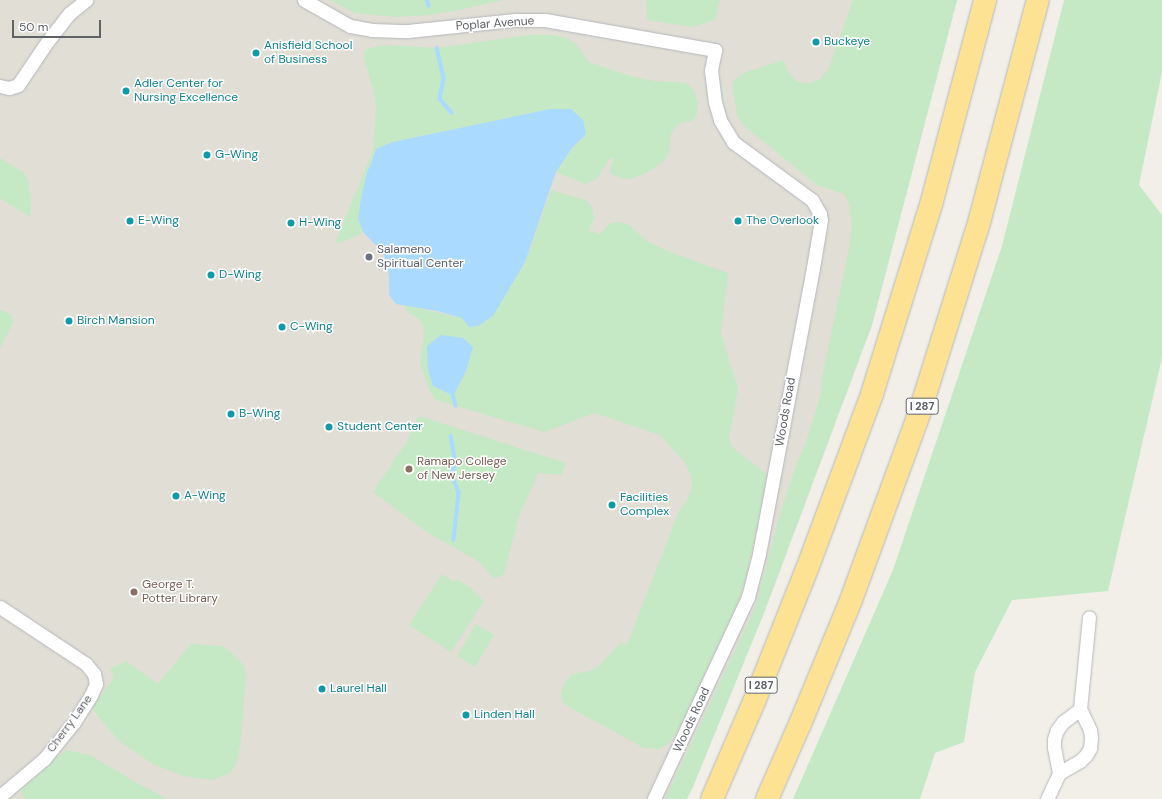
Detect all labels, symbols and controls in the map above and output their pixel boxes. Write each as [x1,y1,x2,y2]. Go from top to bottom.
scale bar [14,12,103,38]
street label: Poplar Avenue [455,14,535,34]
text: 50 m [19,19,48,35]
place label: Buckeye [824,35,870,49]
marker: Buckeye [811,37,821,47]
place label: Anisfield School of Business [264,39,352,67]
marker: Anisfield School of Business [251,48,261,58]
place label: Adler Center for Nursing Excellence [134,77,238,105]
marker: Adler Center for Nursing Excellence [121,86,131,96]
place label: G-Wing [215,148,258,162]
marker: G-Wing [202,150,212,160]
place label: E-Wing [138,214,179,228]
place label: The Overlook [746,214,819,228]
marker: E-Wing [125,216,135,226]
place label: H-Wing [299,216,341,230]
marker: The Overlook [733,216,743,226]
marker: H-Wing [286,218,296,228]
place label: Salameno Spiritual Center [377,243,464,271]
marker: Salameno Spiritual Center [364,252,374,262]
place label: D-Wing [219,268,261,282]
marker: D-Wing [206,270,216,280]
place label: Birch Mansion [77,314,155,328]
marker: Birch Mansion [64,316,74,326]
place label: C-Wing [290,320,333,334]
marker: C-Wing [277,322,287,332]
street label: Woods Road [773,376,799,448]
road number: I 287 [905,397,939,415]
place label: B-Wing [239,407,280,421]
marker: B-Wing [226,409,236,419]
place label: Student Center [337,420,423,434]
marker: Student Center [324,422,334,432]
place label: Ramapo College of New Jersey [417,455,507,483]
marker: Ramapo College of New Jersey [404,464,414,474]
place label: A-Wing [184,489,226,503]
marker: A-Wing [171,491,181,501]
place label: Facilities Complex [620,491,669,519]
marker: Facilities Complex [607,500,617,510]
place label: George T. Potter Library [142,578,218,606]
marker: George T. Potter Library [129,587,139,597]
road number: I 287 [744,676,778,694]
place label: Laurel Hall [330,682,387,696]
marker: Laurel Hall [317,684,327,694]
street label: Woods Road [671,685,713,755]
street label: Cherry Lane [44,692,96,756]
place label: Linden Hall [474,708,535,722]
marker: Linden Hall [461,710,471,720]

